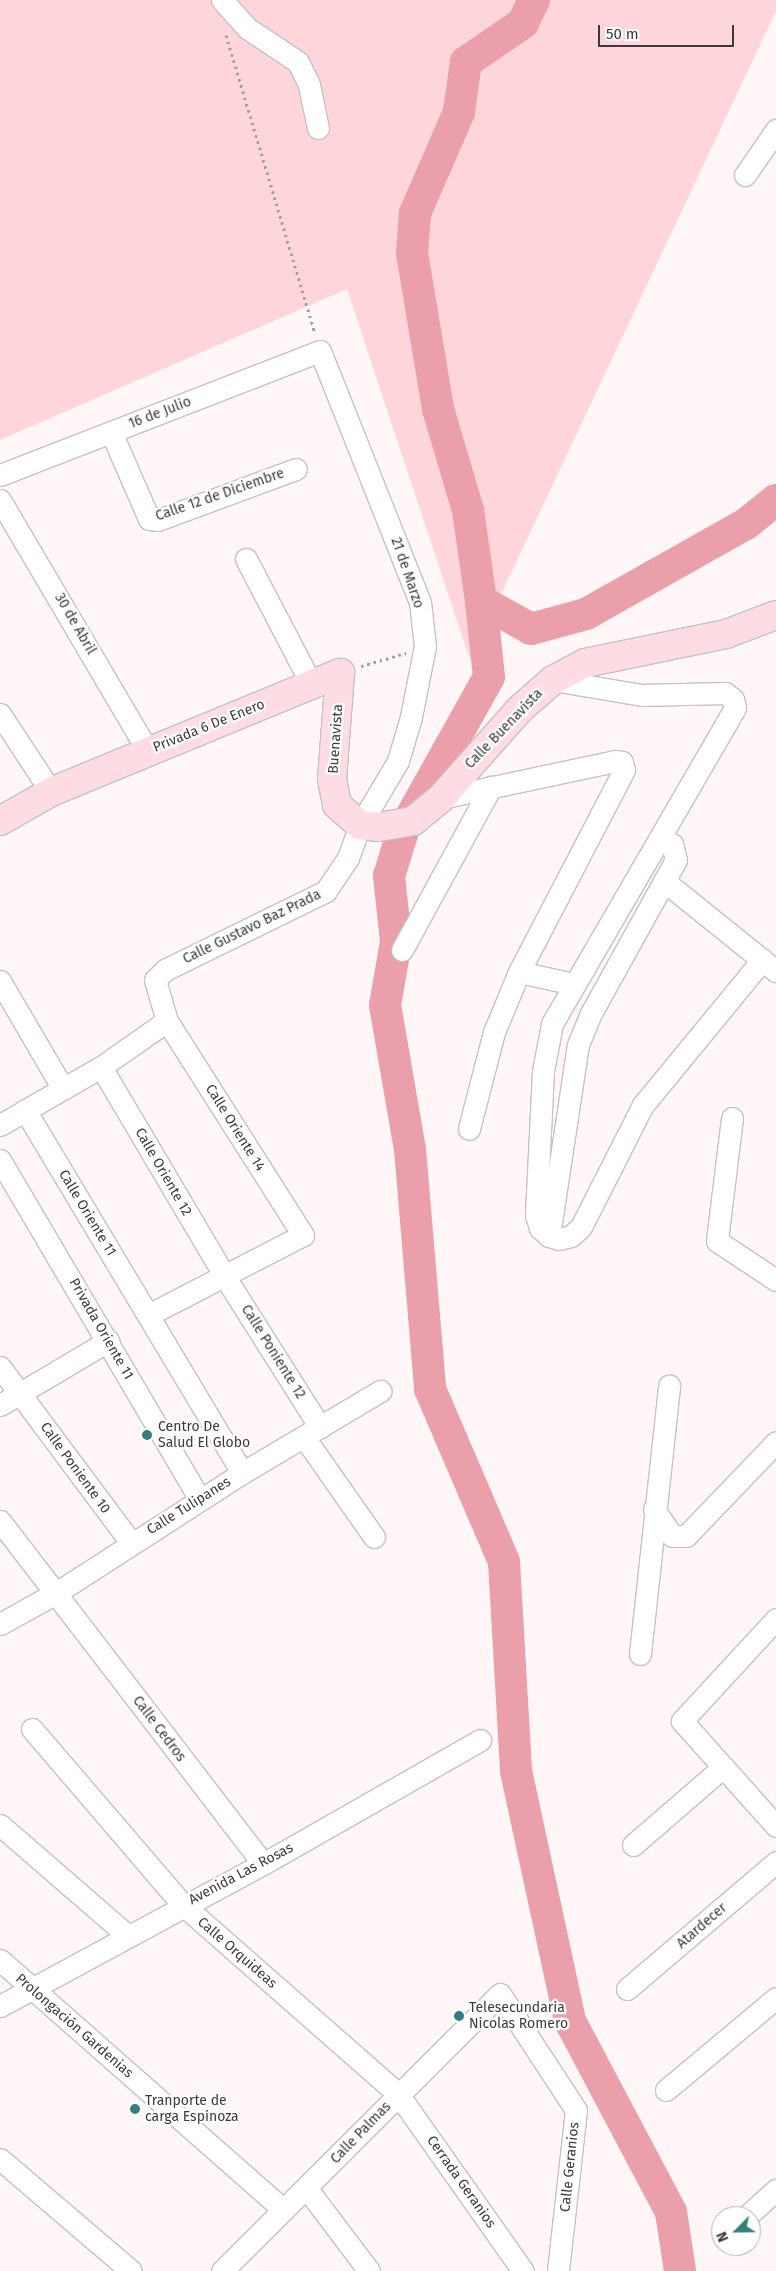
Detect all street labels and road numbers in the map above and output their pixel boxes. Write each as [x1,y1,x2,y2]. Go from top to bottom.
street label: 16 de Julio [126,393,194,433]
street label: Calle 12 de Diciembre [153,465,287,525]
street label: 21 de Marzo [387,535,427,611]
street label: 30 de Abril [51,590,99,658]
street label: Calle Buenavista [462,686,546,772]
street label: Privada 6 De Enero [151,696,267,756]
street label: Buenavista [325,704,347,774]
street label: Calle Gustavo Baz Prada [180,886,324,968]
street label: Calle Oriente 14 [202,1081,268,1175]
street label: Calle Oriente 12 [131,1125,195,1219]
street label: Calle Oriente 11 [55,1167,119,1259]
street label: Privada Oriente 11 [65,1275,137,1383]
street label: Calle Poniente 12 [237,1302,309,1402]
street label: Calle Poniente 10 [36,1419,114,1517]
street label: Calle Tulipanes [144,1474,234,1538]
street label: Calle Cedros [129,1693,189,1765]
street label: Avenida Las Rosas [186,1839,296,1909]
street label: Atardecer [673,1900,731,1952]
street label: Calle Orquideas [194,1914,280,1992]
street label: Prolongación Gardenias [12,1970,136,2082]
street label: Calle Palmas [327,2099,395,2167]
street label: Calle Geranios [557,2121,583,2213]
street label: Cerrada Geranios [423,2133,499,2231]

